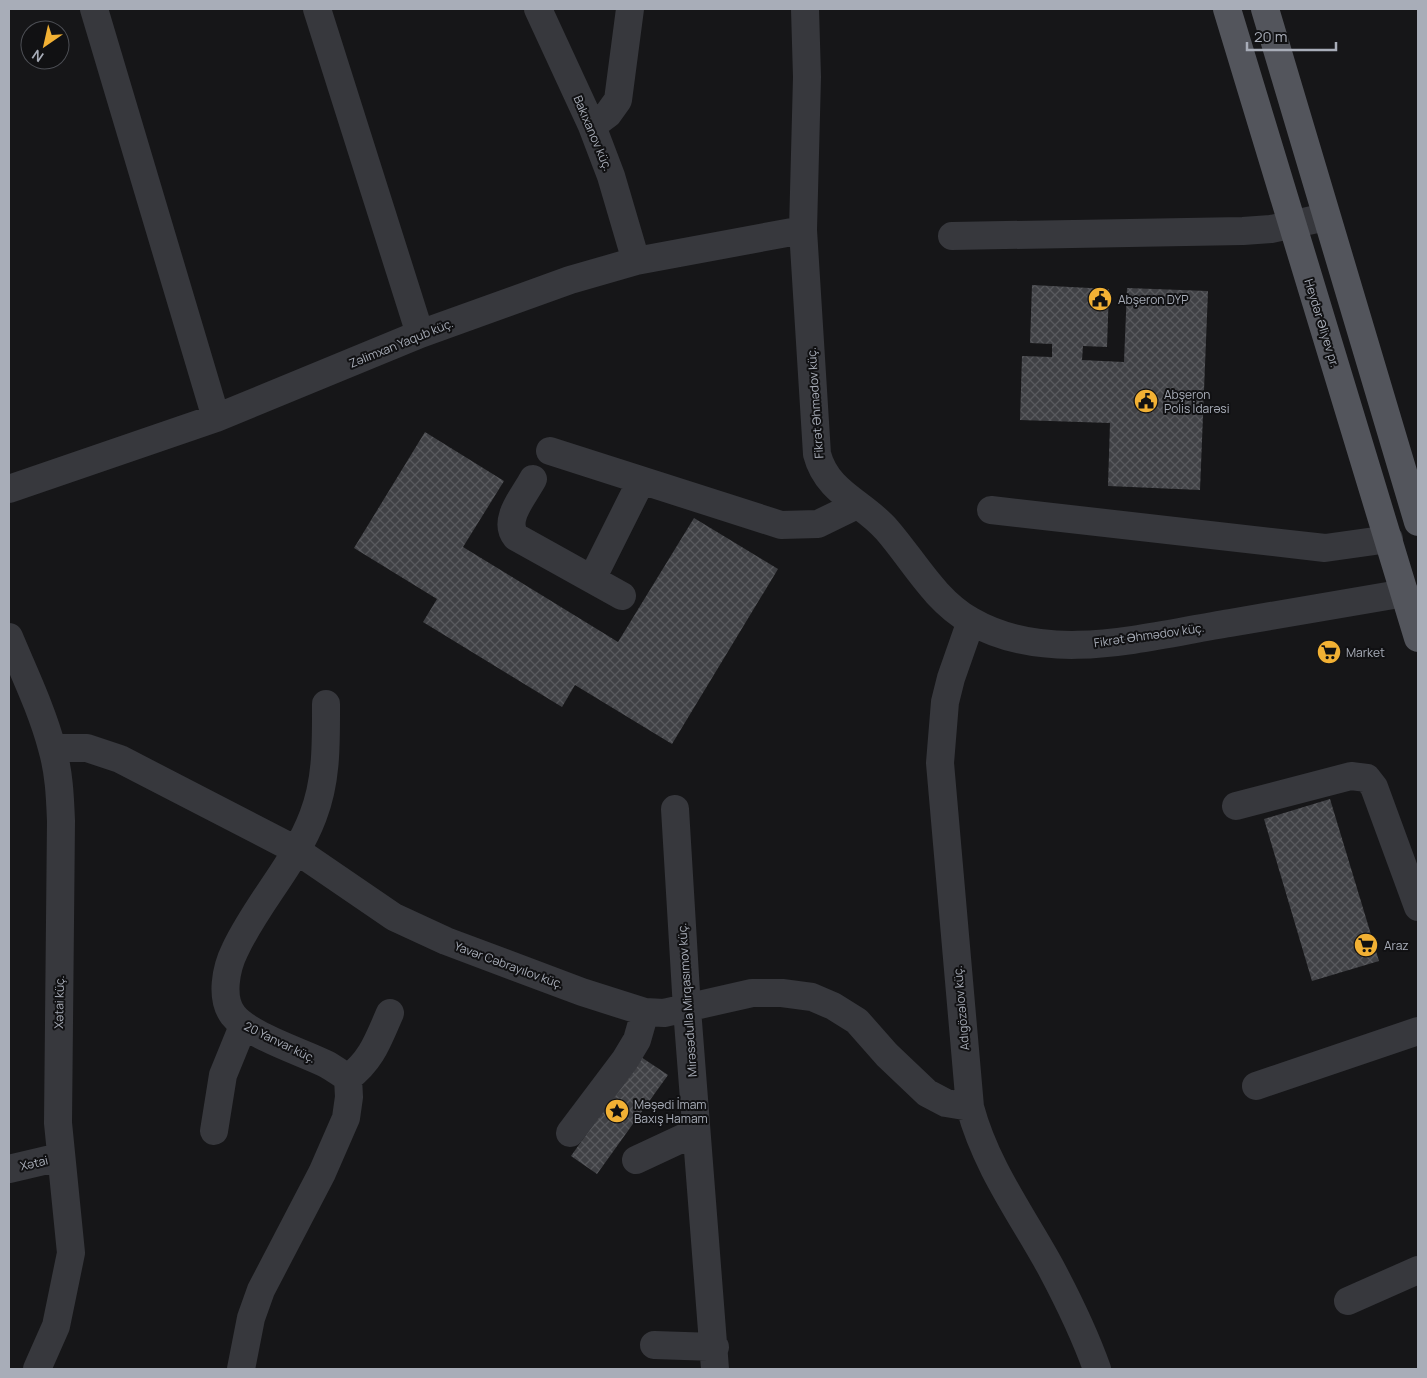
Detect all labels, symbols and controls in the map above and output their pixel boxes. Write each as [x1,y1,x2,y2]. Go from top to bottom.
north arrow [20,20,70,70]
scale bar [1247,20,1336,52]
text: 20 m [1254,26,1287,47]
text: N [28,46,47,67]
street label: Bakıxanov küç. [569,93,617,173]
street label: Heydər Əliyev pr. [1300,277,1344,369]
public building icon: Abşeron DYP [1087,286,1113,312]
place label: Abşeron DYP [1118,291,1188,308]
street label: Zəlimxan Yaqub küç. [346,314,456,372]
street label: Fikrət Əhmədov küç. [803,347,827,459]
place label: Abşeron Polis İdarəsi [1164,386,1229,417]
public building icon: Abşeron Polis İdarəsi [1133,388,1159,414]
street label: Fikrət Əhmədov küç. [1093,619,1205,651]
supermarket icon: Market [1316,639,1342,665]
place label: Market [1346,644,1385,661]
street label: Mirəsədulla Mirqasımov küç. [673,922,701,1078]
supermarket icon: Araz [1353,932,1379,958]
street label: Yavər Cəbrayılov küç. [452,937,566,993]
place label: Araz [1384,937,1409,954]
street label: Adıgözəlov küç. [949,965,973,1051]
street label: Xətai küç. [50,975,68,1029]
street label: 20 Yanvar küç. [241,1017,319,1067]
place label: Məşədi İmam Baxış Hamam [634,1096,708,1127]
place icon: Məşədi İmam Baxış Hamam [604,1098,630,1124]
street label: Xətai [18,1152,50,1174]

